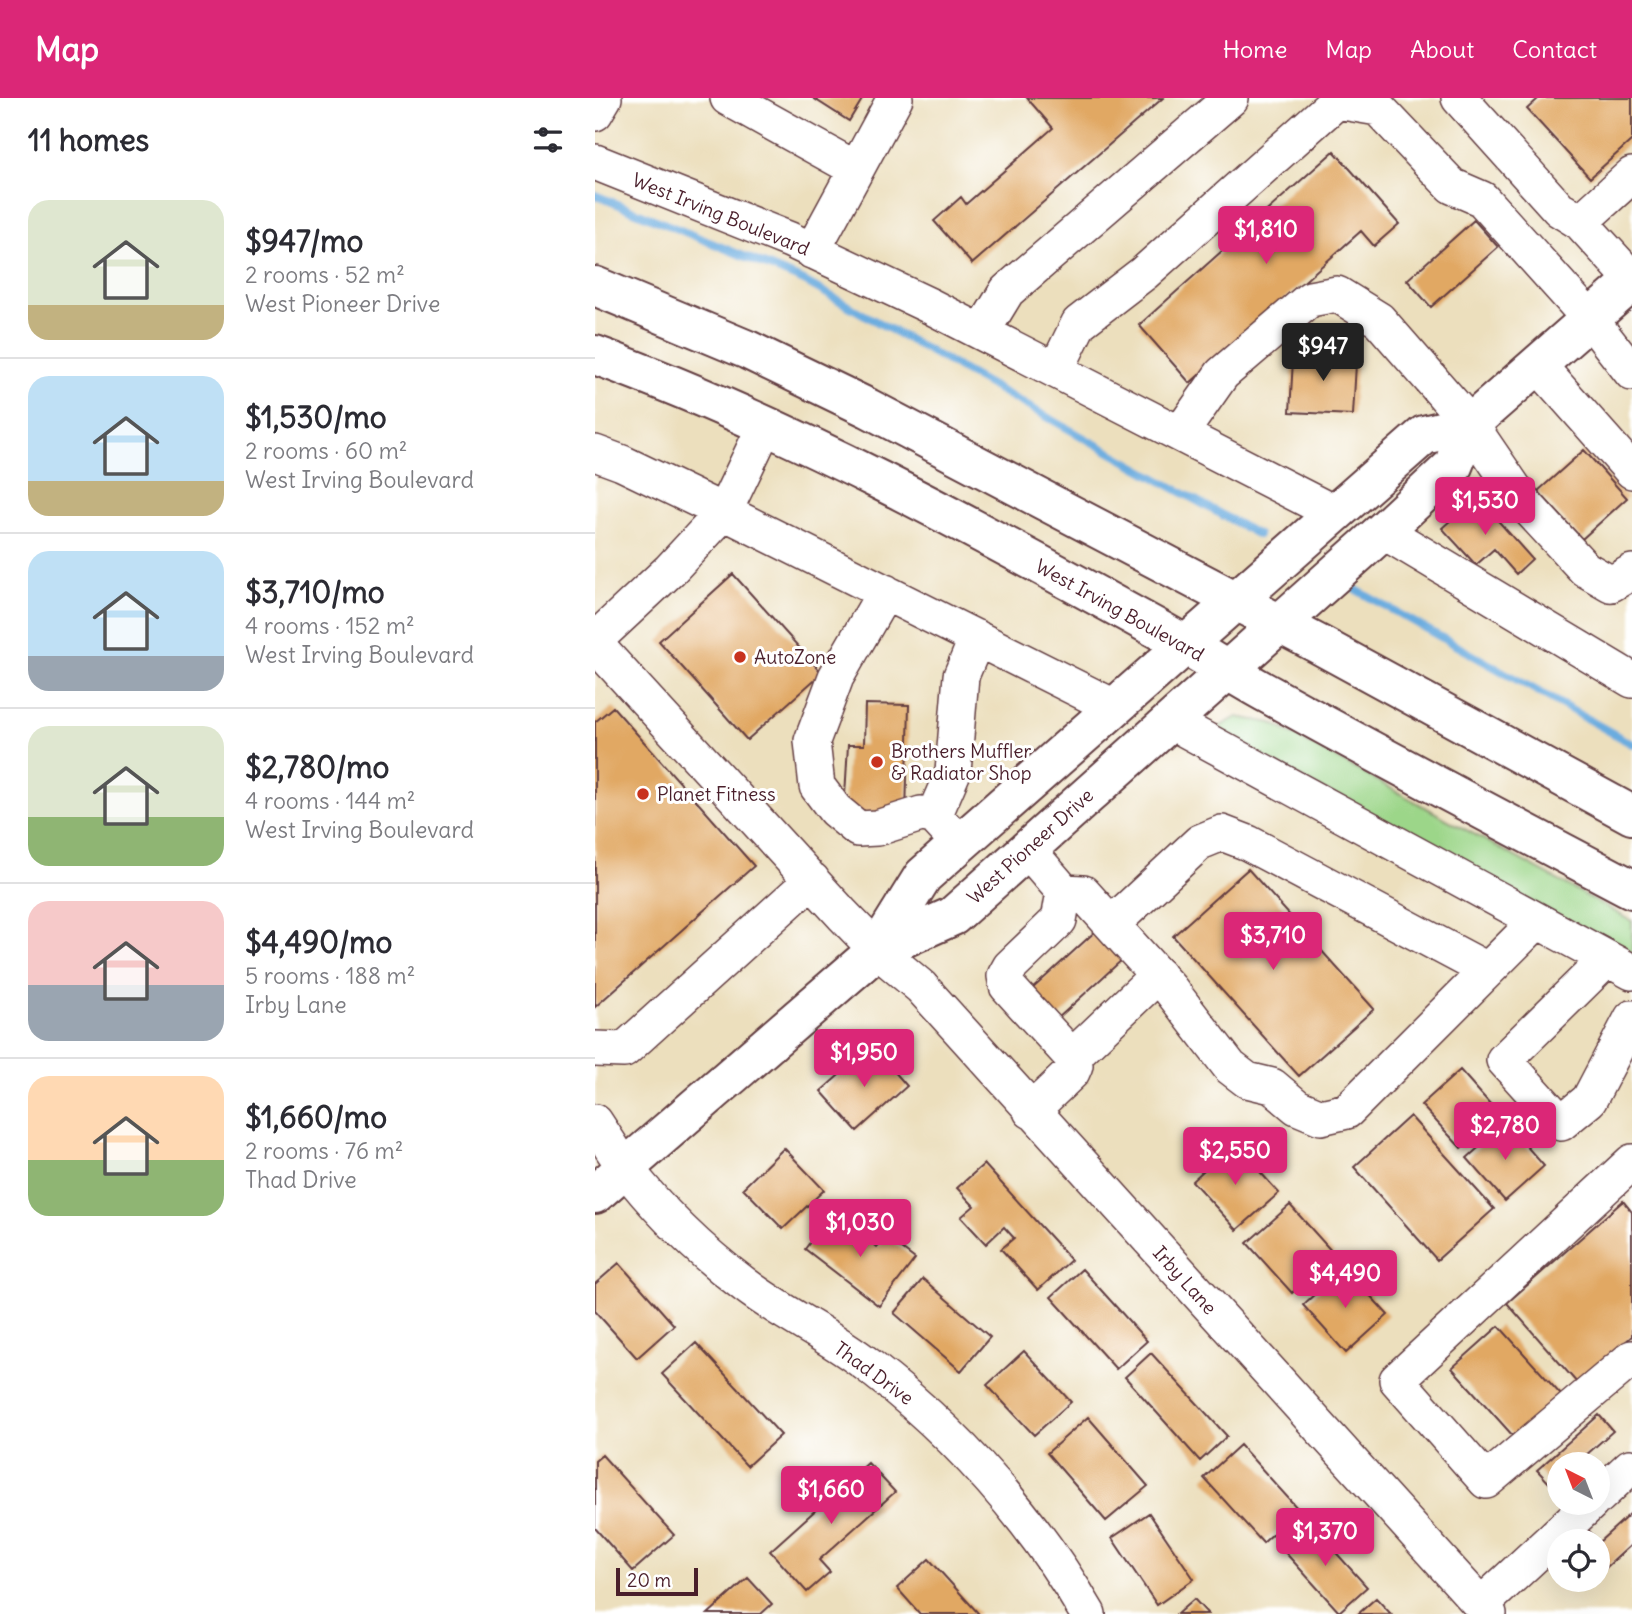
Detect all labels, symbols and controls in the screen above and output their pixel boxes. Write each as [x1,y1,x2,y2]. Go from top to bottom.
text: Map [35,28,99,70]
text: Home [1223,34,1287,64]
text: Map [1325,34,1372,64]
text: About [1410,34,1474,64]
text: Contact [1512,34,1597,64]
text: 11 homes [28,121,149,159]
icon: filters [529,121,567,159]
street label: West Irving Boulevard [629,167,813,261]
pin: $1,810 [1209,206,1323,266]
text: $1,810 [1234,214,1298,243]
text: $947/mo [245,222,363,260]
icon: home [84,228,168,312]
text: 2 rooms · 52 m² [245,260,405,289]
text: West Pioneer Drive [245,289,440,318]
pin: $947 [1282,324,1364,383]
text: $947 [1298,331,1348,360]
text: $1,530/mo [245,398,387,436]
icon: home [84,404,168,488]
text: 2 rooms · 60 m² [245,436,407,465]
text: West Irving Boulevard [245,465,474,494]
pin: $1,530 [1428,478,1542,537]
text: $1,530 [1451,485,1519,514]
street label: West Irving Boulevard [1031,554,1209,666]
text: $3,710/mo [245,573,385,611]
icon: home [84,579,168,663]
text: 4 rooms · 152 m² [245,611,415,640]
text: West Irving Boulevard [245,640,474,669]
place label: AutoZone [754,645,836,669]
marker: AutoZone [732,649,748,665]
place label: Brothers Muffler & Radiator Shop [891,739,1032,785]
text: $2,780/mo [245,748,389,786]
icon: home [84,754,168,838]
marker: Brothers Muffler & Radiator Shop [869,754,885,770]
place label: Planet Fitness [657,782,776,806]
street label: West Pioneer Drive [962,783,1098,909]
text: 4 rooms · 144 m² [245,786,415,815]
marker: Planet Fitness [635,786,651,802]
text: West Irving Boulevard [245,815,474,844]
pin: $3,710 [1216,912,1330,972]
text: $3,710 [1240,920,1306,949]
text: $4,490/mo [245,923,392,961]
icon: home [84,929,168,1013]
text: 5 rooms · 188 m² [245,961,415,990]
text: Irby Lane [245,990,347,1019]
pin: $1,950 [807,1030,921,1089]
text: $1,950 [830,1037,898,1066]
text: $1,660/mo [245,1098,387,1136]
pin: $2,780 [1448,1102,1562,1162]
icon: home [84,1104,168,1188]
text: $2,780 [1470,1110,1540,1139]
pin: $2,550 [1178,1128,1292,1187]
text: $2,550 [1199,1135,1271,1164]
text: 2 rooms · 76 m² [245,1136,403,1165]
text: Thad Drive [245,1165,357,1194]
pin: $1,030 [803,1200,917,1259]
text: $1,030 [825,1207,895,1236]
street label: Irby Lane [1148,1241,1222,1319]
pin: $4,490 [1288,1250,1402,1310]
text: $4,490 [1309,1258,1381,1287]
street label: Thad Drive [830,1336,918,1410]
north arrow [1547,1452,1610,1516]
map controls [1547,1452,1610,1592]
pin: $1,660 [774,1466,888,1526]
text: $1,660 [797,1474,865,1503]
pin: $1,370 [1268,1508,1382,1568]
text: $1,370 [1292,1516,1358,1545]
button: locate [1547,1529,1610,1592]
scale bar [616,1565,698,1597]
text: 20 m [627,1568,671,1592]

